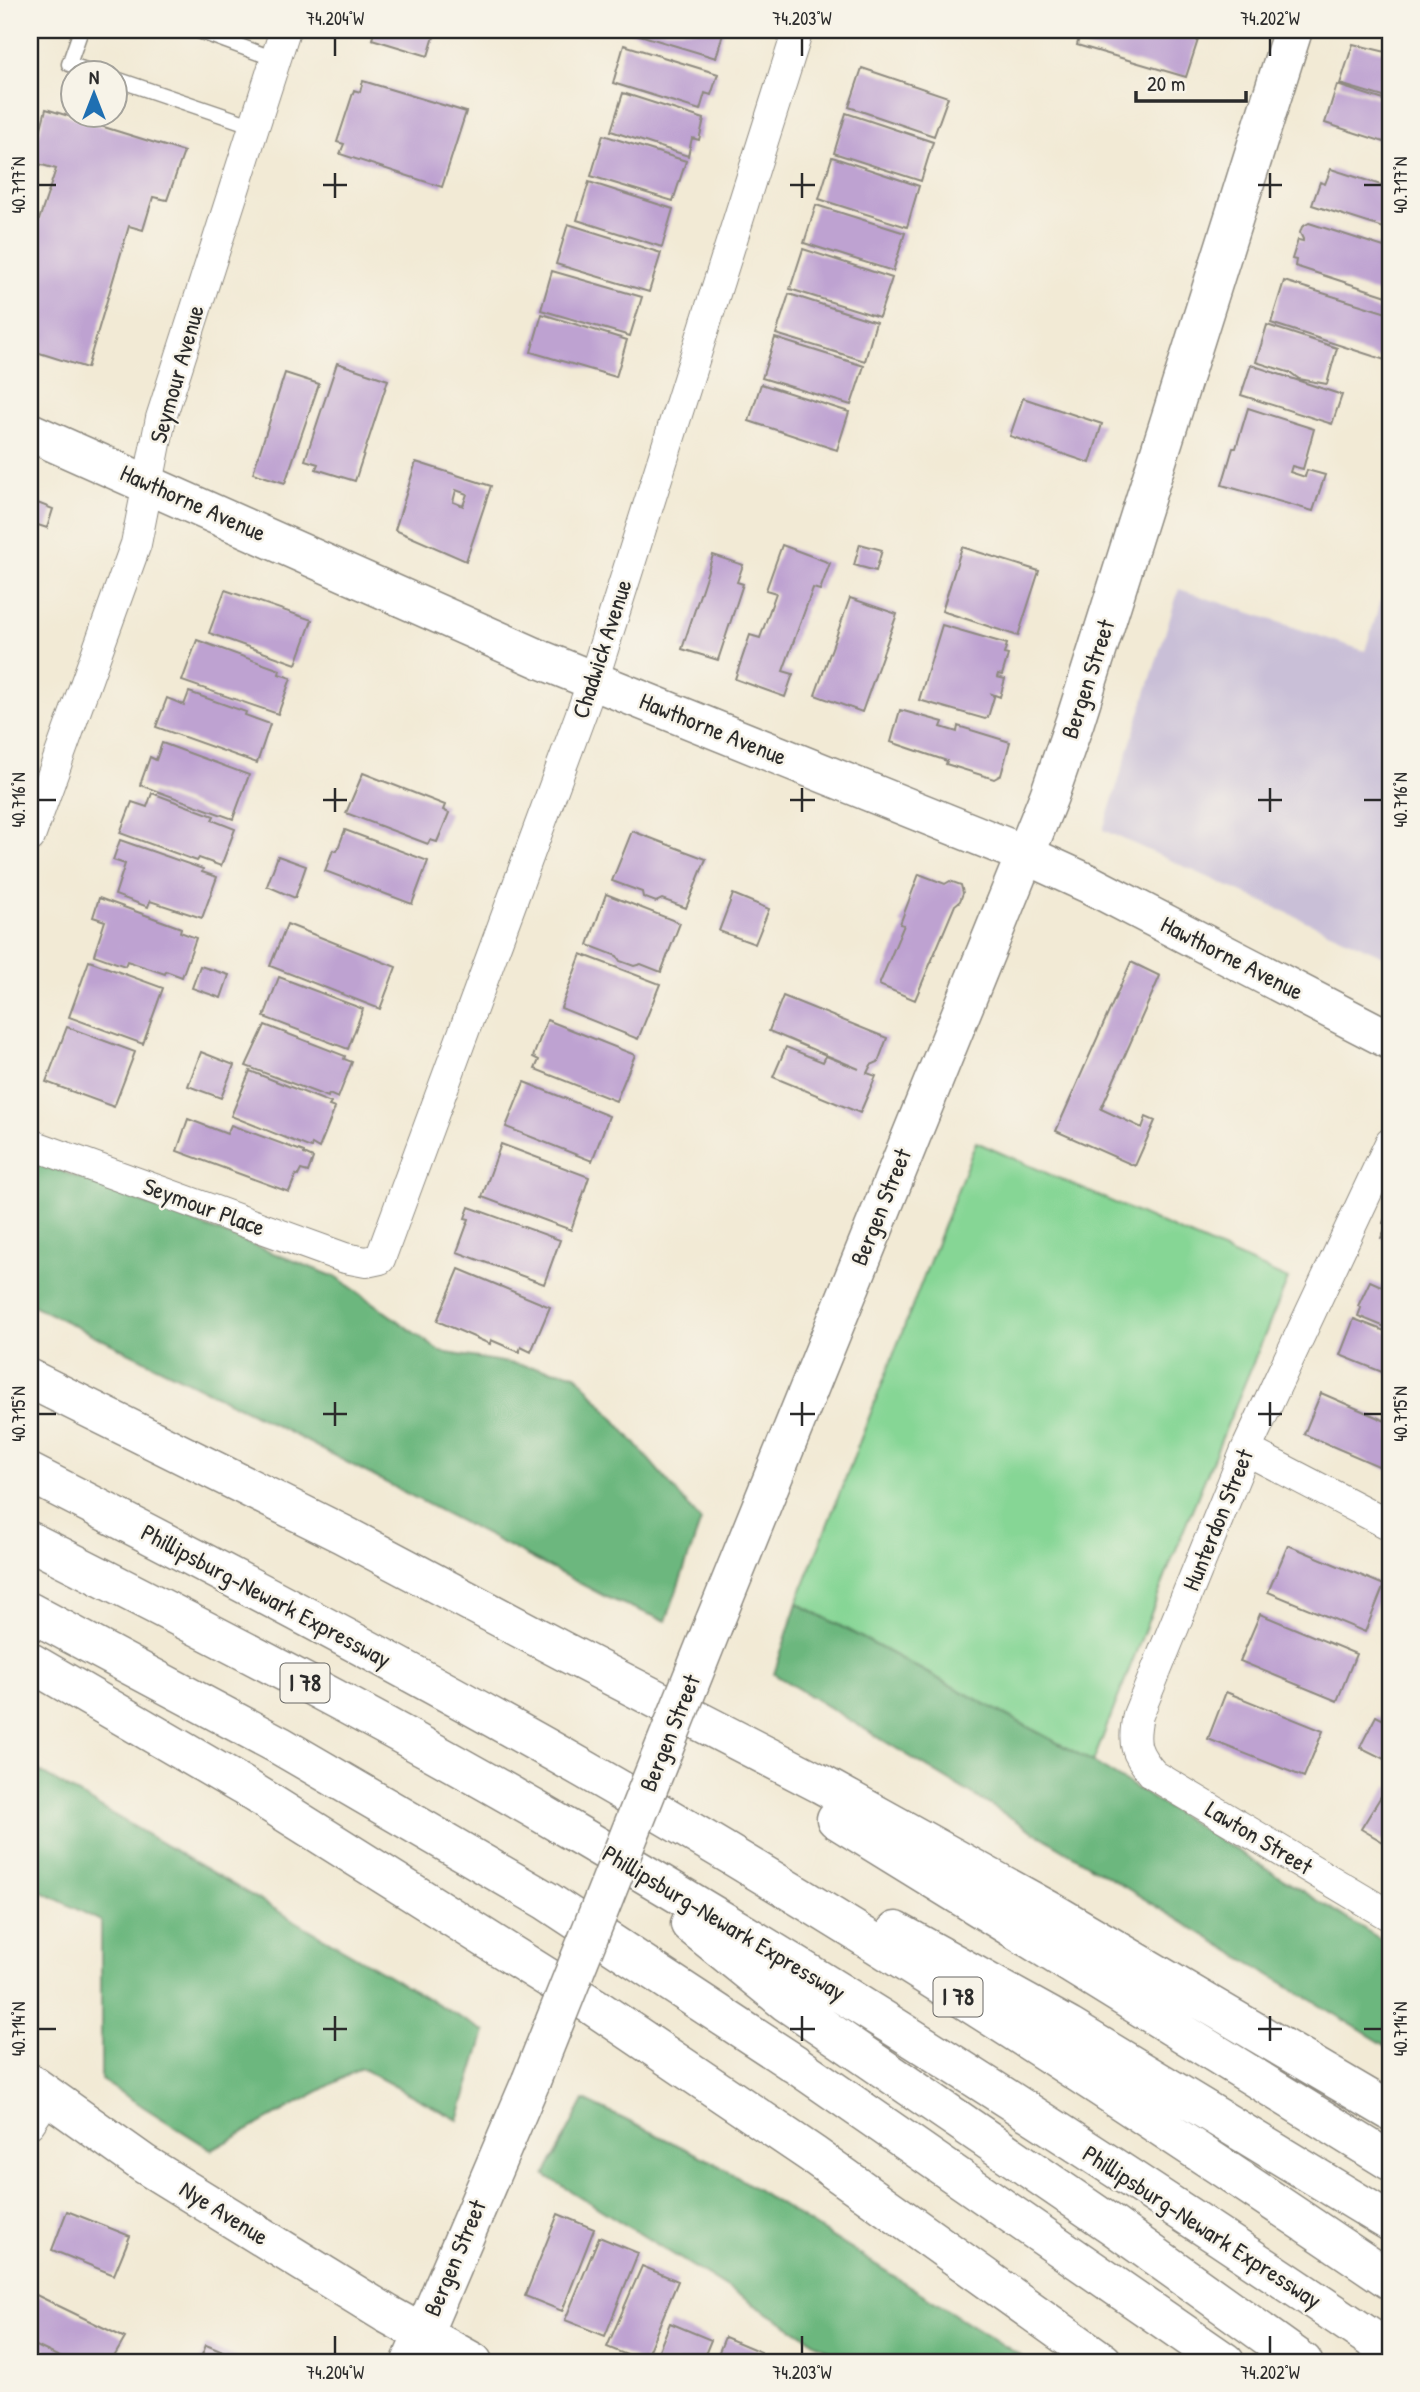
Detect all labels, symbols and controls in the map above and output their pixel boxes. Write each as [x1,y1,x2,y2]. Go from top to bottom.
text: 74.204°W [306,6,364,31]
text: 74.203°W [772,6,832,31]
text: 74.202°W [1240,6,1300,31]
north arrow [60,60,130,130]
scale bar [1136,60,1247,104]
text: N [89,64,99,90]
text: 20 m [1147,69,1185,98]
text: 40.717°N [6,157,31,213]
text: 40.717°N [1388,157,1413,213]
street label: Seymour Avenue [141,301,211,446]
street label: Hawthorne Avenue [116,456,271,549]
street label: Chadwick Avenue [564,575,639,722]
street label: Bergen Street [1053,614,1122,742]
street label: Hawthorne Avenue [635,684,792,772]
text: 40.716°N [6,772,31,828]
text: 40.716°N [1388,772,1413,828]
street label: Hawthorne Avenue [1156,907,1310,1007]
street label: Bergen Street [842,1143,918,1270]
street label: Seymour Place [139,1169,270,1243]
text: 40.715°N [6,1386,31,1442]
text: 40.715°N [1388,1386,1413,1442]
street label: Hunterdon Street [1174,1443,1260,1595]
street label: Phillipsburg-Newark Expressway [136,1516,397,1675]
road number: I 78 [280,1664,330,1702]
street label: Bergen Street [631,1669,707,1796]
street label: Lawton Street [1200,1793,1320,1882]
street label: Phillipsburg-Newark Expressway [597,1837,852,2008]
road number: I 78 [934,1978,982,2016]
text: 40.714°N [6,2002,31,2056]
text: 40.714°N [1388,2002,1413,2056]
street label: Phillipsburg-Newark Expressway [1077,2137,1328,2315]
street label: Nye Avenue [174,2172,275,2252]
street label: Bergen Street [415,2194,493,2321]
text: 74.204°W [306,2360,364,2385]
text: 74.203°W [772,2360,832,2385]
text: 74.202°W [1240,2360,1300,2385]

